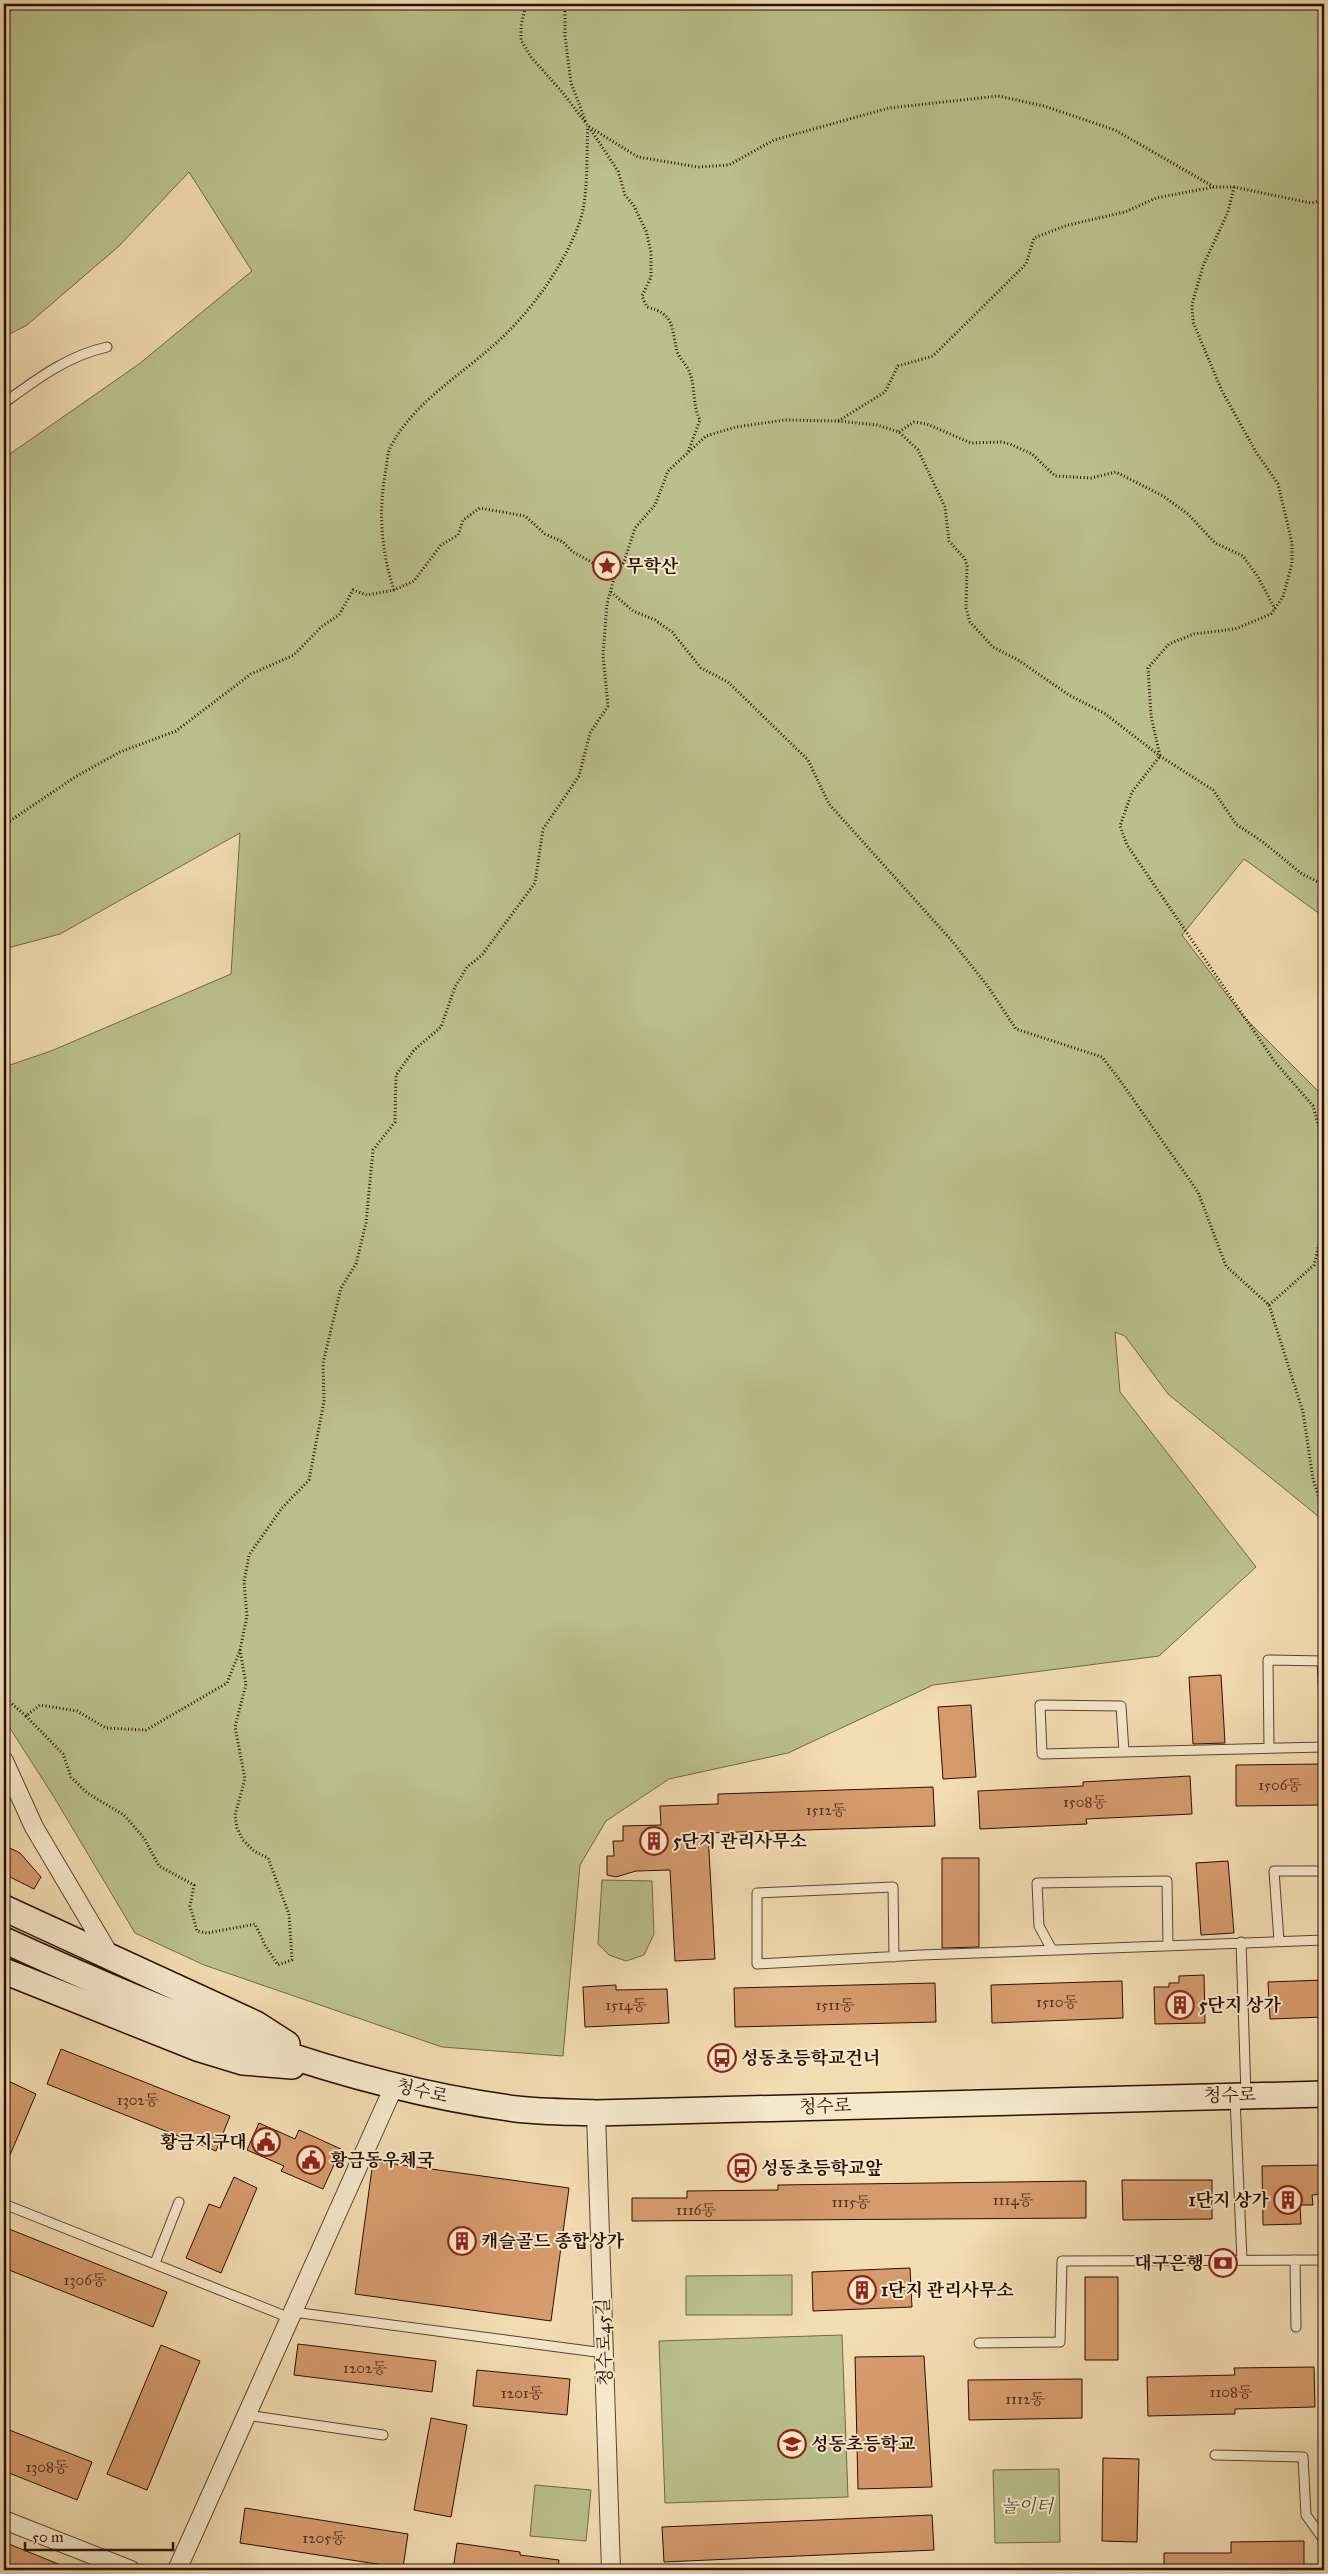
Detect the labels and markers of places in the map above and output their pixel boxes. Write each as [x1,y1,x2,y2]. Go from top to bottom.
place icon: 무학산 [592,551,622,581]
place label: 무학산 [626,555,679,577]
building icon: 5단지 관리사무소 [639,1826,669,1856]
place label: 5단지 관리사무소 [673,1830,808,1852]
building icon: 5단지 상가 [1165,1990,1195,2020]
place label: 5단지 상가 [1199,1994,1281,2016]
bus stop icon: 성동초등학교건너 [707,2043,737,2073]
place label: 성동초등학교건너 [741,2047,880,2069]
public building icon: 황금지구대 [251,2127,281,2157]
place label: 황금지구대 [160,2131,247,2153]
public building icon: 황금동우체국 [296,2145,326,2175]
place label: 황금동우체국 [330,2149,435,2171]
bus stop icon: 성동초등학교앞 [727,2153,757,2183]
place label: 성동초등학교앞 [761,2157,883,2179]
building icon: 1단지 상가 [1273,2185,1303,2215]
place label: 1단지 상가 [1188,2189,1270,2211]
building icon: 캐슬골드 종합상가 [447,2226,477,2256]
place label: 캐슬골드 종합상가 [481,2230,625,2252]
bank icon: 대구은행 [1208,2248,1238,2278]
place label: 대구은행 [1134,2252,1204,2274]
building icon: 1단지 관리사무소 [847,2275,877,2305]
place label: 1단지 관리사무소 [881,2279,1014,2301]
school or university icon: 성동초등학교 [777,2429,807,2459]
place label: 성동초등학교 [811,2433,916,2455]

